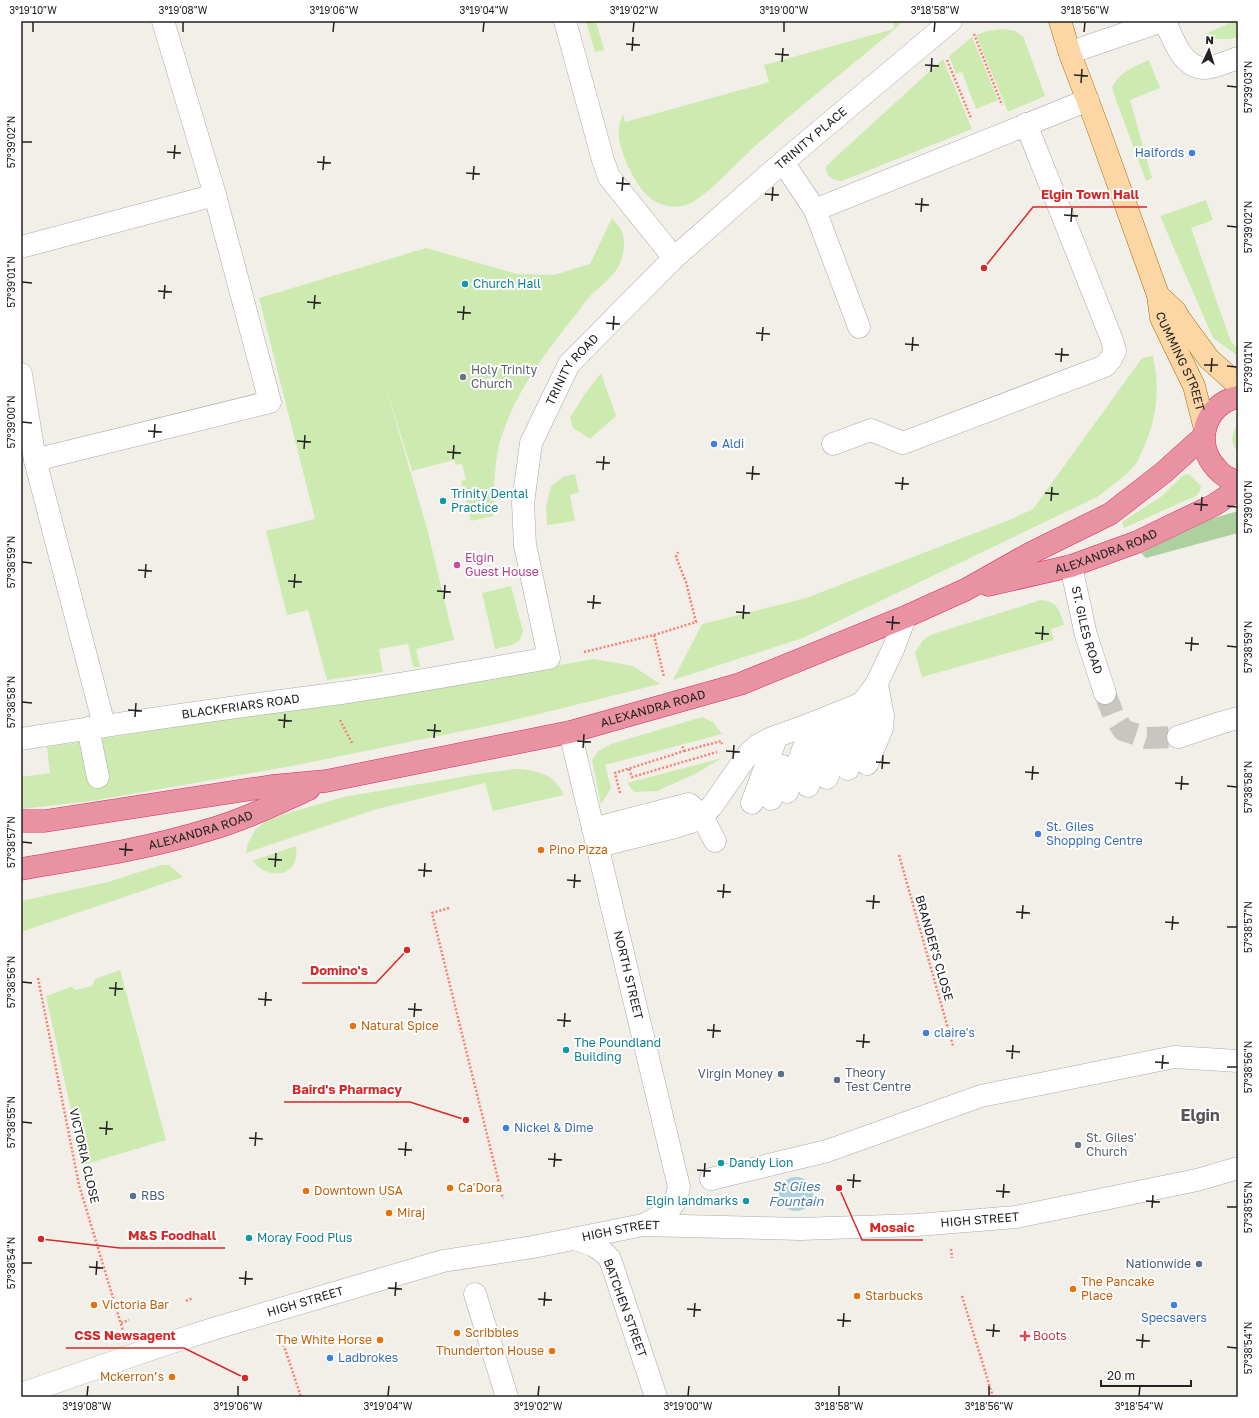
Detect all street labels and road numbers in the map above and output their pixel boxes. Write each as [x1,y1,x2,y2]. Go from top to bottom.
street label: TRINITY PLACE [772,104,850,172]
street label: CUMMING STREET [1153,311,1208,413]
street label: TRINITY ROAD [542,331,601,408]
street label: ALEXANDRA ROAD [1053,525,1160,576]
street label: ST. GILES ROAD [1069,585,1106,676]
street label: ALEXANDRA ROAD [599,686,707,730]
street label: BLACKFRIARS ROAD [181,691,300,722]
street label: ALEXANDRA ROAD [147,807,255,852]
street label: BRANDER'S CLOSE [912,893,957,1002]
street label: NORTH STREET [611,929,647,1022]
street label: VICTORIA CLOSE [66,1107,103,1205]
street label: HIGH STREET [940,1209,1020,1230]
street label: HIGH STREET [580,1217,660,1244]
street label: BATCHEN STREET [601,1256,651,1360]
street label: HIGH STREET [265,1283,346,1320]

